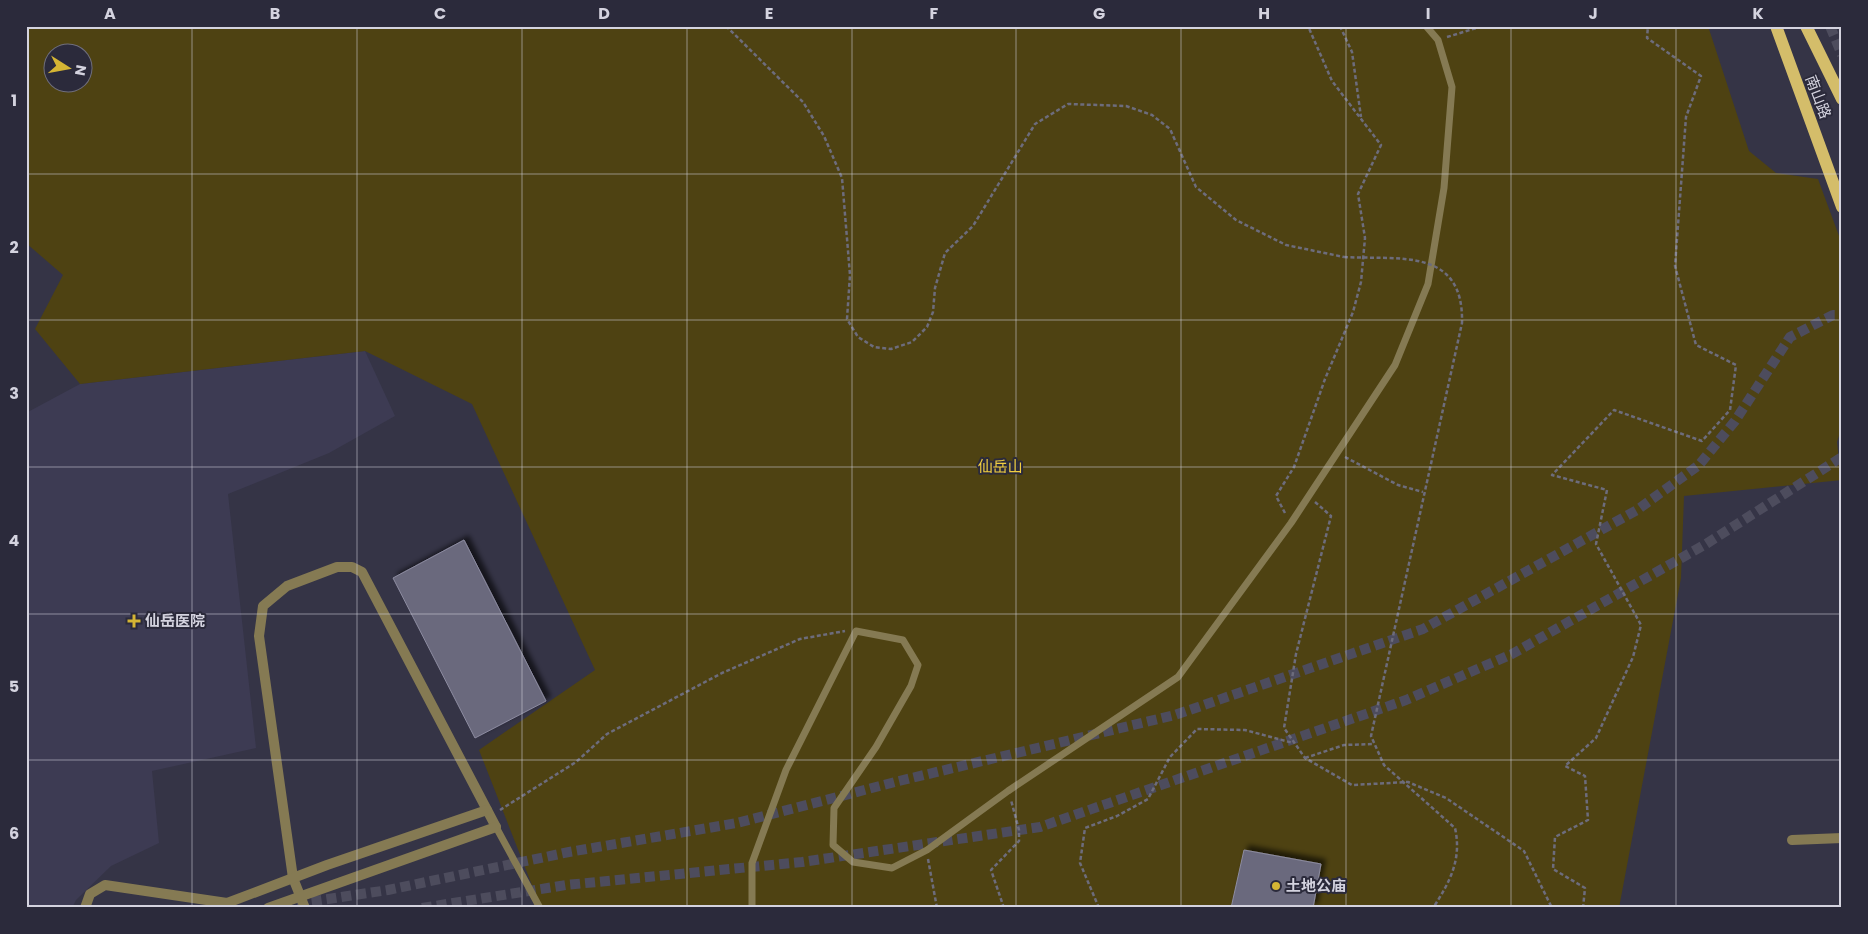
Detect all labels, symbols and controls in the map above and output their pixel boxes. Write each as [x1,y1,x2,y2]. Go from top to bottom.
text: A [104,2,116,25]
text: B [270,2,280,25]
text: C [434,2,446,25]
text: D [598,2,610,25]
text: E [765,2,773,25]
text: F [930,2,939,25]
text: G [1093,2,1105,25]
text: H [1258,2,1270,25]
text: I [1426,2,1430,25]
text: J [1588,2,1598,25]
text: K [1752,2,1764,25]
north arrow [42,42,92,92]
text: N [70,63,92,78]
street label: 南山路 [1801,72,1836,122]
text: 1 [11,89,17,112]
text: 2 [9,236,19,259]
text: 3 [9,382,19,405]
park label: 仙岳山 [977,456,1023,477]
text: 4 [9,529,20,552]
place label: 仙岳医院 [145,610,205,631]
marker: 仙岳医院 [127,614,141,628]
text: 5 [9,675,19,698]
text: 6 [9,822,19,845]
place label: 土地公庙 [1286,875,1346,896]
marker: 土地公庙 [1270,880,1282,892]

